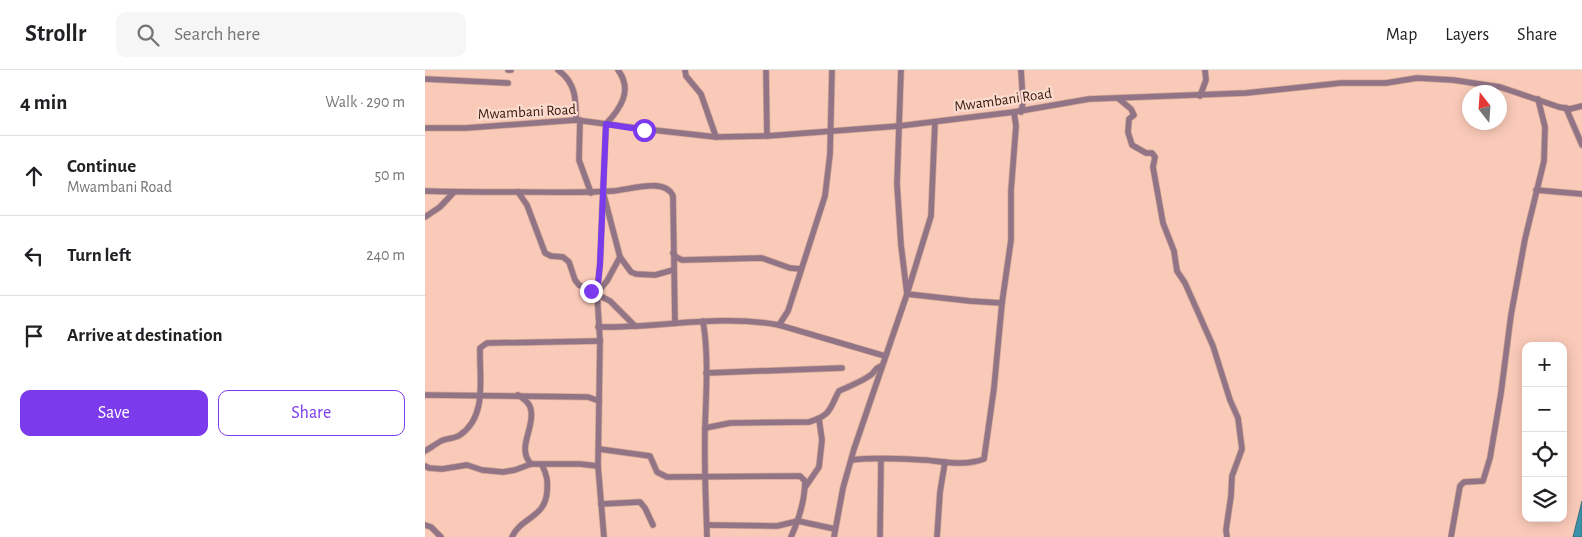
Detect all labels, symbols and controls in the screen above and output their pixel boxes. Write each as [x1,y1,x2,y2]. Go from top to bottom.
search box [116,12,466,57]
icon: search [134,21,162,49]
text: Strollr [25,22,86,46]
text: Search here [174,25,260,44]
text: Map [1386,26,1417,44]
text: Layers [1445,26,1489,44]
text: Share [1517,26,1557,44]
north arrow [1462,85,1507,130]
street label: Mwambani Road [953,86,1053,114]
text: 4 min [20,92,67,113]
text: Walk · 290 m [325,94,405,110]
street label: Mwambani Road [477,102,577,122]
route start [633,119,656,142]
text: Continue [67,157,136,176]
icon: ahead [20,162,48,190]
text: 50 m [374,167,405,183]
text: Mwambani Road [67,179,172,195]
icon: left [20,242,48,270]
text: Turn left [67,246,131,265]
text: 240 m [366,247,405,263]
route end [580,280,603,303]
icon: arrive [20,322,48,350]
text: Arrive at destination [67,326,223,345]
map controls [1522,342,1567,522]
button: + [1522,342,1567,387]
button: − [1522,387,1567,432]
button: Save [20,390,208,436]
button: Share [218,390,405,436]
button: locate [1522,432,1567,477]
button: layers [1522,477,1567,522]

